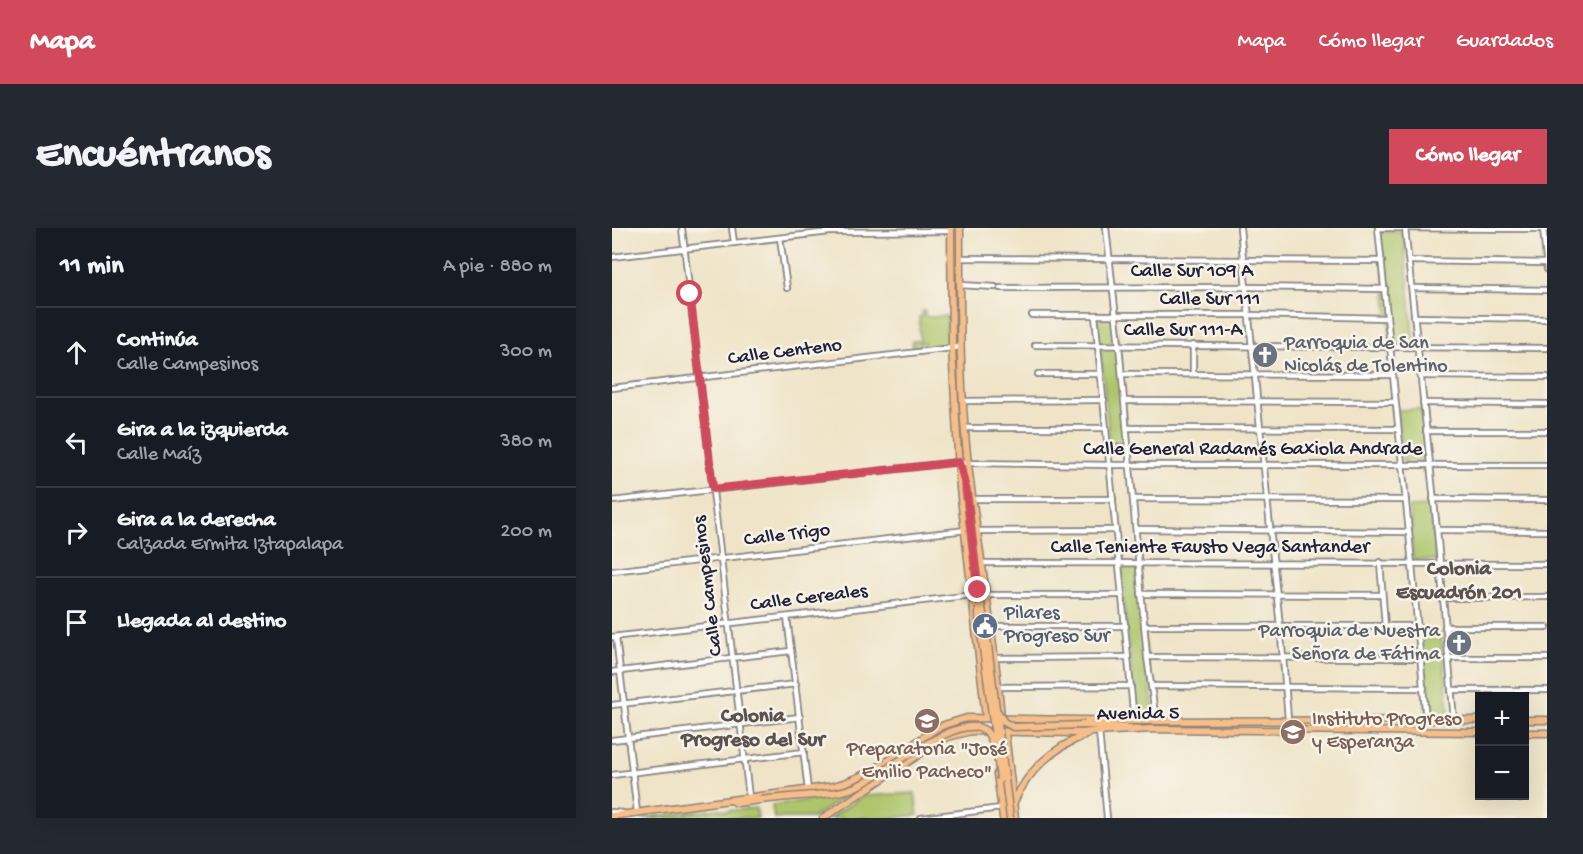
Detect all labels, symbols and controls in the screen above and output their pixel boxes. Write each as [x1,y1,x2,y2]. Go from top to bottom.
text: Mapa [30,26,94,59]
text: Mapa [1237,30,1286,55]
text: Cómo llegar [1319,30,1423,55]
text: Guardados [1456,30,1553,55]
button: Cómo llegar [1389,129,1547,184]
text: Encuéntranos [36,132,270,181]
text: 11 min [60,252,124,283]
text: A pie · 880 m [443,256,552,279]
street label: Calle Sur 109 A [1131,261,1254,284]
route start [676,280,702,306]
street label: Calle Sur 111 [1160,289,1260,312]
street label: Calle Sur 111-A [1124,320,1244,343]
text: Continúa [117,328,198,354]
place label: Parroquia de San Nicolás de Tolentino [1283,333,1448,379]
street label: Calle Centeno [727,335,843,371]
icon: ahead [60,336,93,369]
church icon: Parroquia de San Nicolás de Tolentino [1250,340,1280,370]
text: 300 m [500,341,552,364]
text: Calle Campesinos [117,354,258,377]
text: Gira a la izquierda [117,418,288,444]
icon: left [60,426,93,459]
text: 380 m [500,431,552,454]
street label: Calle General Radamés Gaxiola Andrade [1083,439,1423,462]
text: Calle Maíz [117,444,201,467]
text: Gira a la derecha [117,508,275,534]
street label: Calle Campesinos [689,514,729,657]
icon: right [60,516,93,549]
street label: Calle Trigo [743,519,831,553]
text: 200 m [501,521,552,544]
text: Calzada Ermita Iztapalapa [117,534,343,557]
street label: Calle Teniente Fausto Vega Santander [1051,537,1371,560]
district label: Colonia Escuadrón 201 [1396,558,1522,607]
route end [964,576,990,602]
street label: Calle Cereales [749,580,869,618]
place label: Pilares Progreso Sur [1003,603,1111,649]
icon: arrive [60,606,93,639]
text: Llegada al destino [117,609,287,635]
public building icon: Pilares Progreso Sur [970,611,1000,641]
place label: Parroquia de Nuestra Señora de Fátima [1258,621,1441,667]
church icon: Parroquia de Nuestra Señora de Fátima [1444,628,1474,658]
map controls [1475,692,1529,800]
button: + [1475,692,1529,746]
street label: Avenida 5 [1096,703,1180,727]
district label: Colonia Progreso del Sur [680,705,827,754]
school or university icon: Preparatoria "José Emilio Pacheco" [912,706,942,736]
place label: Instituto Progreso y Esperanza [1312,709,1462,755]
school or university icon: Instituto Progreso y Esperanza [1278,717,1308,747]
place label: Preparatoria "José Emilio Pacheco" [846,739,1008,785]
button: − [1475,746,1529,800]

